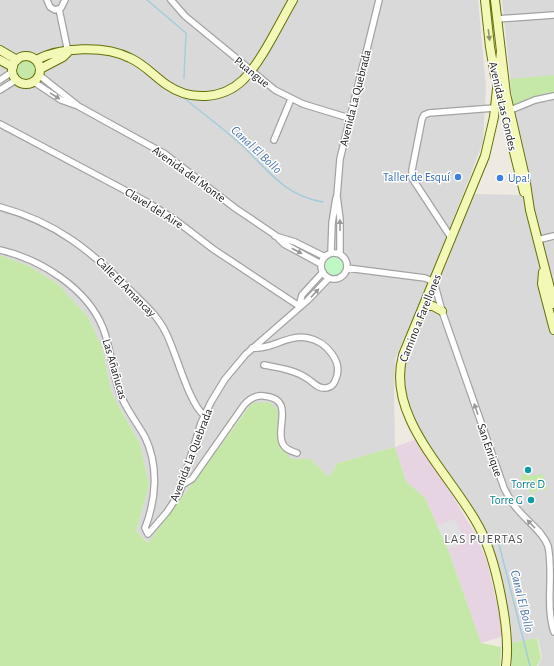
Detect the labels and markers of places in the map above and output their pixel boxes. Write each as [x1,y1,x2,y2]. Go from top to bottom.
place label: Taller de Esquí [383,171,450,183]
marker: Taller de Esquí [453,172,463,182]
place label: Upa! [508,172,530,184]
marker: Upa! [495,173,505,183]
marker: Torre D [523,465,533,475]
place label: Torre D [511,478,545,490]
place label: Torre G [490,494,523,506]
marker: Torre G [526,495,536,505]

